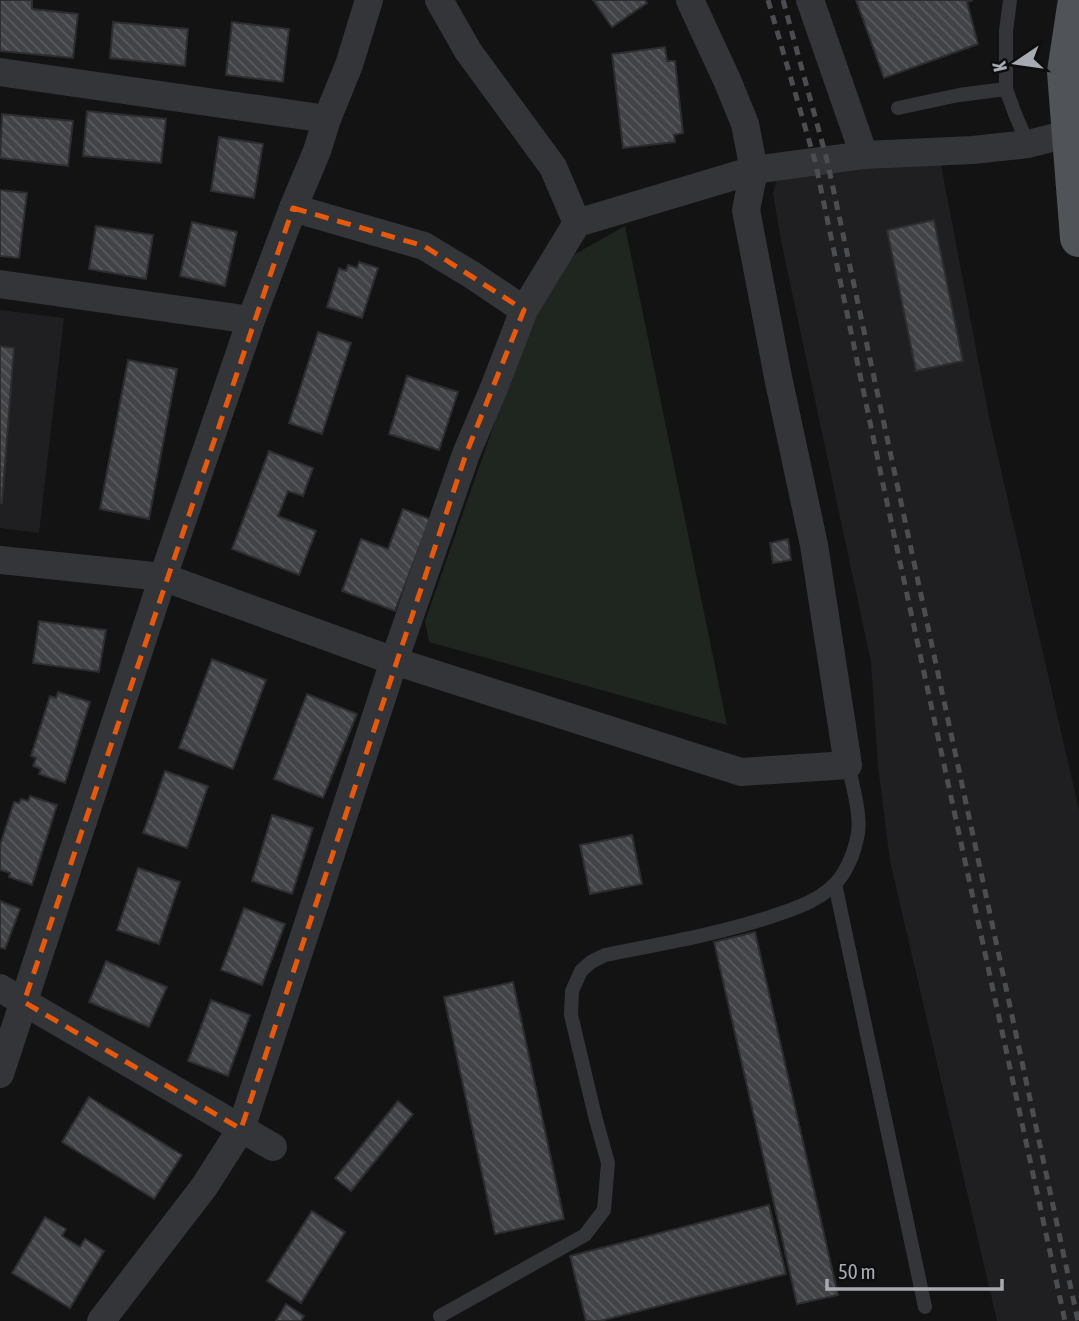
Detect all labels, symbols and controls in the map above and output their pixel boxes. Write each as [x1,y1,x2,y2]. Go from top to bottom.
north arrow [981,28,1051,98]
text: K [988,59,1011,74]
scale bar [827,1248,1002,1292]
text: 50 m [838,1259,876,1283]

